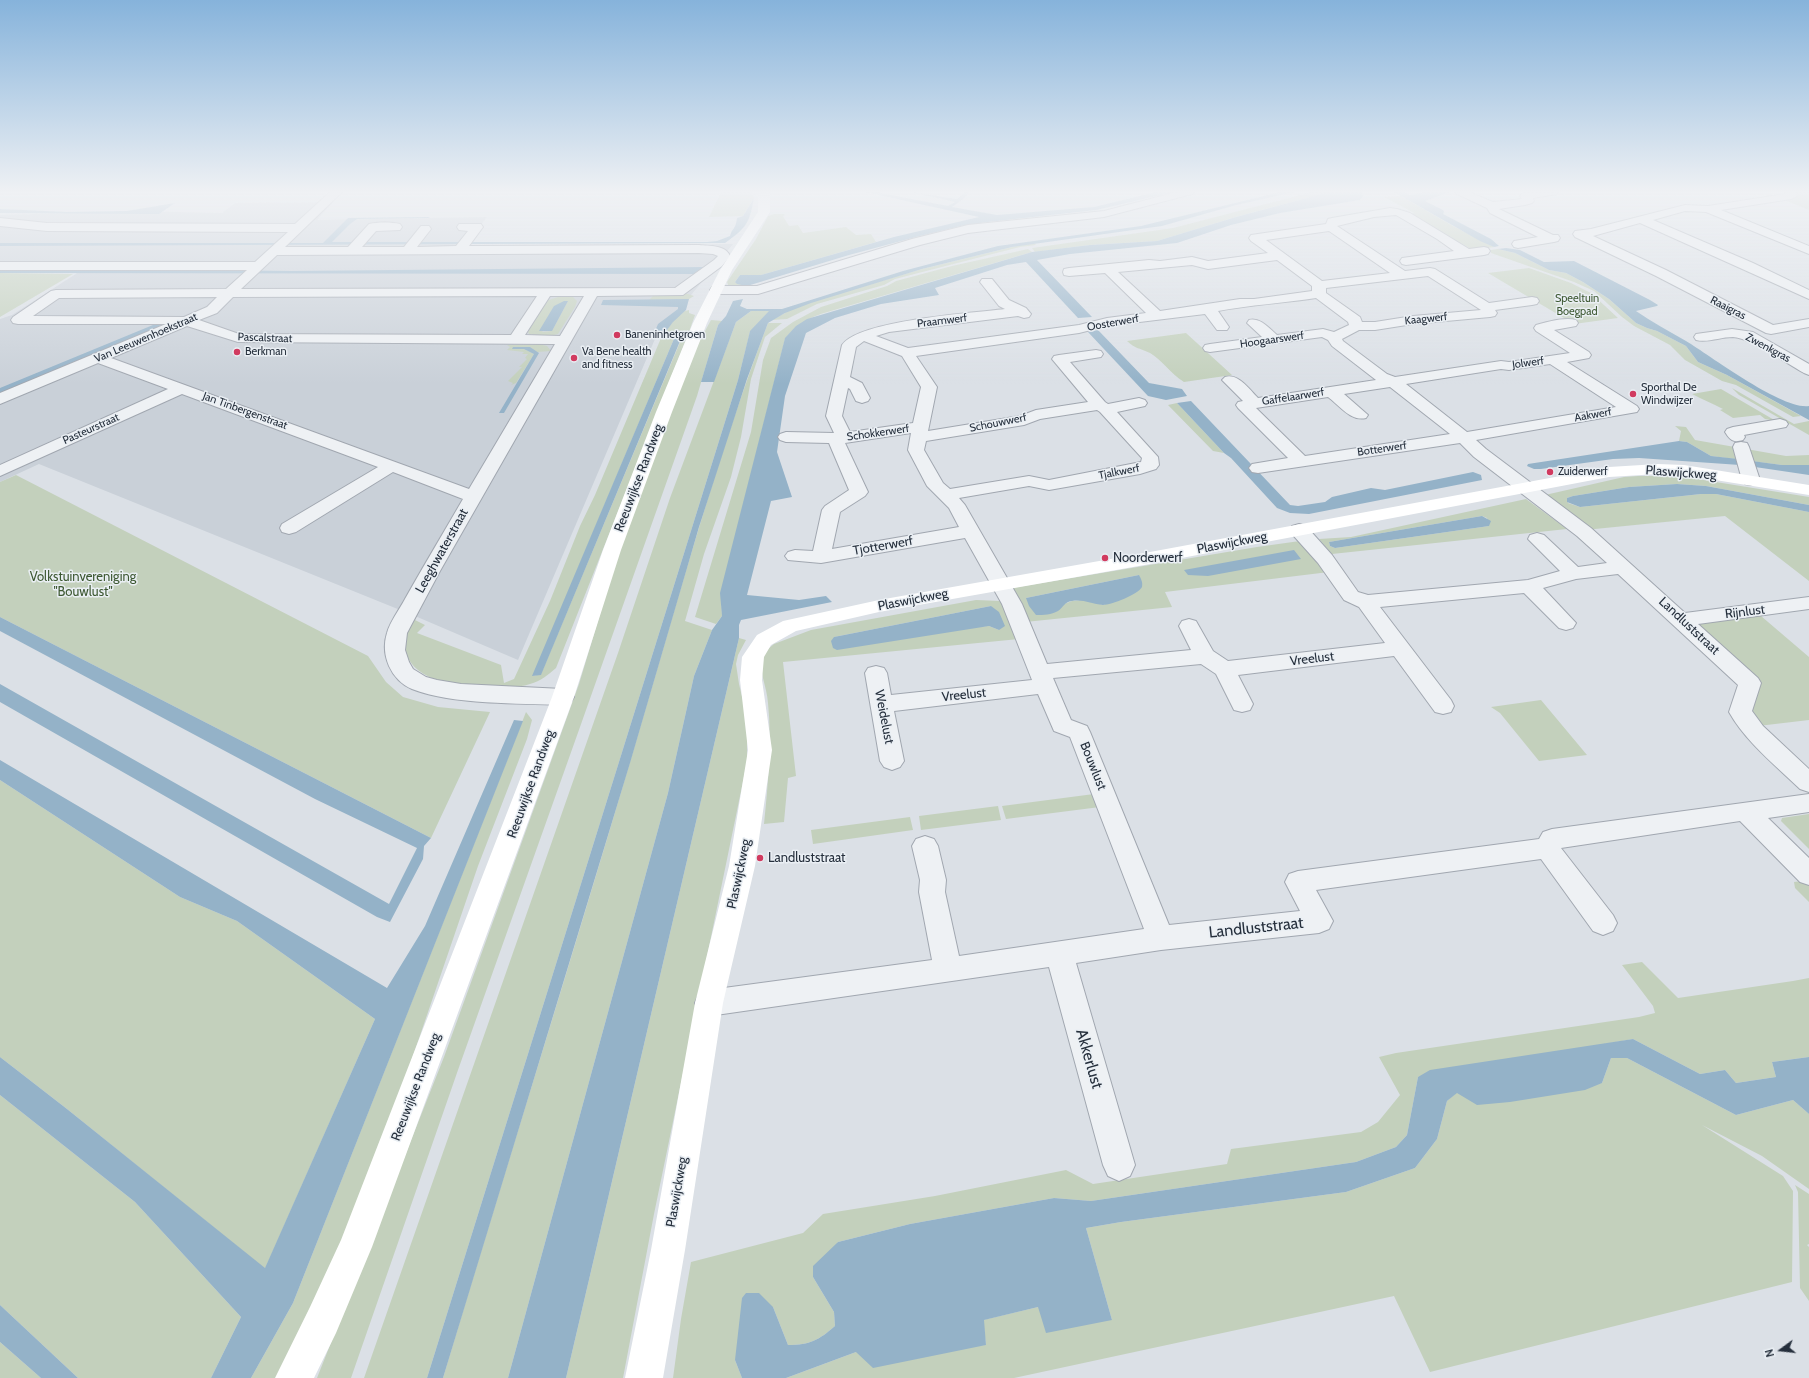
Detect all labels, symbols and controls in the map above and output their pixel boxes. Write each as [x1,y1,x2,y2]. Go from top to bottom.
park label: Speeltuin Boegpad [1555,292,1599,318]
street label: Raaigras [1708,293,1748,323]
street label: Van Leeuwenhoekstraat [92,310,200,366]
street label: Kaagwerf [1404,310,1448,328]
street label: Praamwerf [916,311,968,331]
street label: Oosterwerf [1086,312,1140,334]
place label: Baneninhetgroen [625,328,705,342]
street label: Hoogaarswerf [1239,329,1305,351]
street label: Pascalstraat [237,330,293,346]
marker: Baneninhetgroen [612,330,622,340]
street label: Zwenkgras [1743,331,1793,365]
place label: Berkman [245,345,287,359]
place label: Va Bene health and fitness [582,345,652,371]
marker: Berkman [232,347,242,357]
marker: Va Bene health and fitness [569,353,579,363]
street label: Jolwerf [1511,354,1545,372]
place label: Sporthal De Windwijzer [1641,381,1697,407]
street label: Gaffelaarwerf [1261,386,1325,408]
marker: Sporthal De Windwijzer [1628,389,1638,399]
street label: Jan Tinbergenstraat [201,390,289,432]
street label: Aakwerf [1573,405,1613,425]
street label: Pasteurstraat [61,411,121,447]
street label: Schouwwerf [968,411,1028,435]
street label: Reeuwijkse Randweg [611,422,667,534]
street label: Schokkerwerf [846,422,910,444]
street label: Botterwerf [1356,439,1408,459]
street label: Tjalkwerf [1097,462,1141,482]
street label: Plaswijckweg [1645,463,1717,483]
place label: Zuiderwerf [1558,465,1608,479]
marker: Zuiderwerf [1545,467,1555,477]
street label: Leeghwaterstraat [412,506,472,596]
street label: Plaswijckweg [1196,529,1268,557]
street label: Tjotterwerf [852,533,914,559]
place label: Noorderwerf [1113,550,1183,566]
marker: Noorderwerf [1100,553,1110,563]
park label: Volkstuinvereniging "Bouwlust" [30,569,136,600]
street label: Plaswijckweg [877,586,949,614]
street label: Landluststraat [1655,594,1723,658]
street label: Rijnlust [1724,602,1766,622]
street label: Vreelust [1289,649,1335,669]
street label: Vreelust [941,685,987,705]
street label: Weidelust [871,689,897,745]
street label: Reeuwijkse Randweg [504,728,558,840]
street label: Bouwlust [1076,740,1110,792]
street label: Plaswijckweg [724,838,754,910]
place label: Landluststraat [768,850,845,866]
marker: Landluststraat [755,853,765,863]
street label: Landluststraat [1208,913,1304,943]
street label: Akkerlust [1071,1027,1107,1091]
street label: Reeuwijkse Randweg [388,1031,444,1143]
street label: Plaswijckweg [663,1156,691,1228]
north arrow [1761,1330,1801,1370]
text: N [1762,1348,1777,1359]

